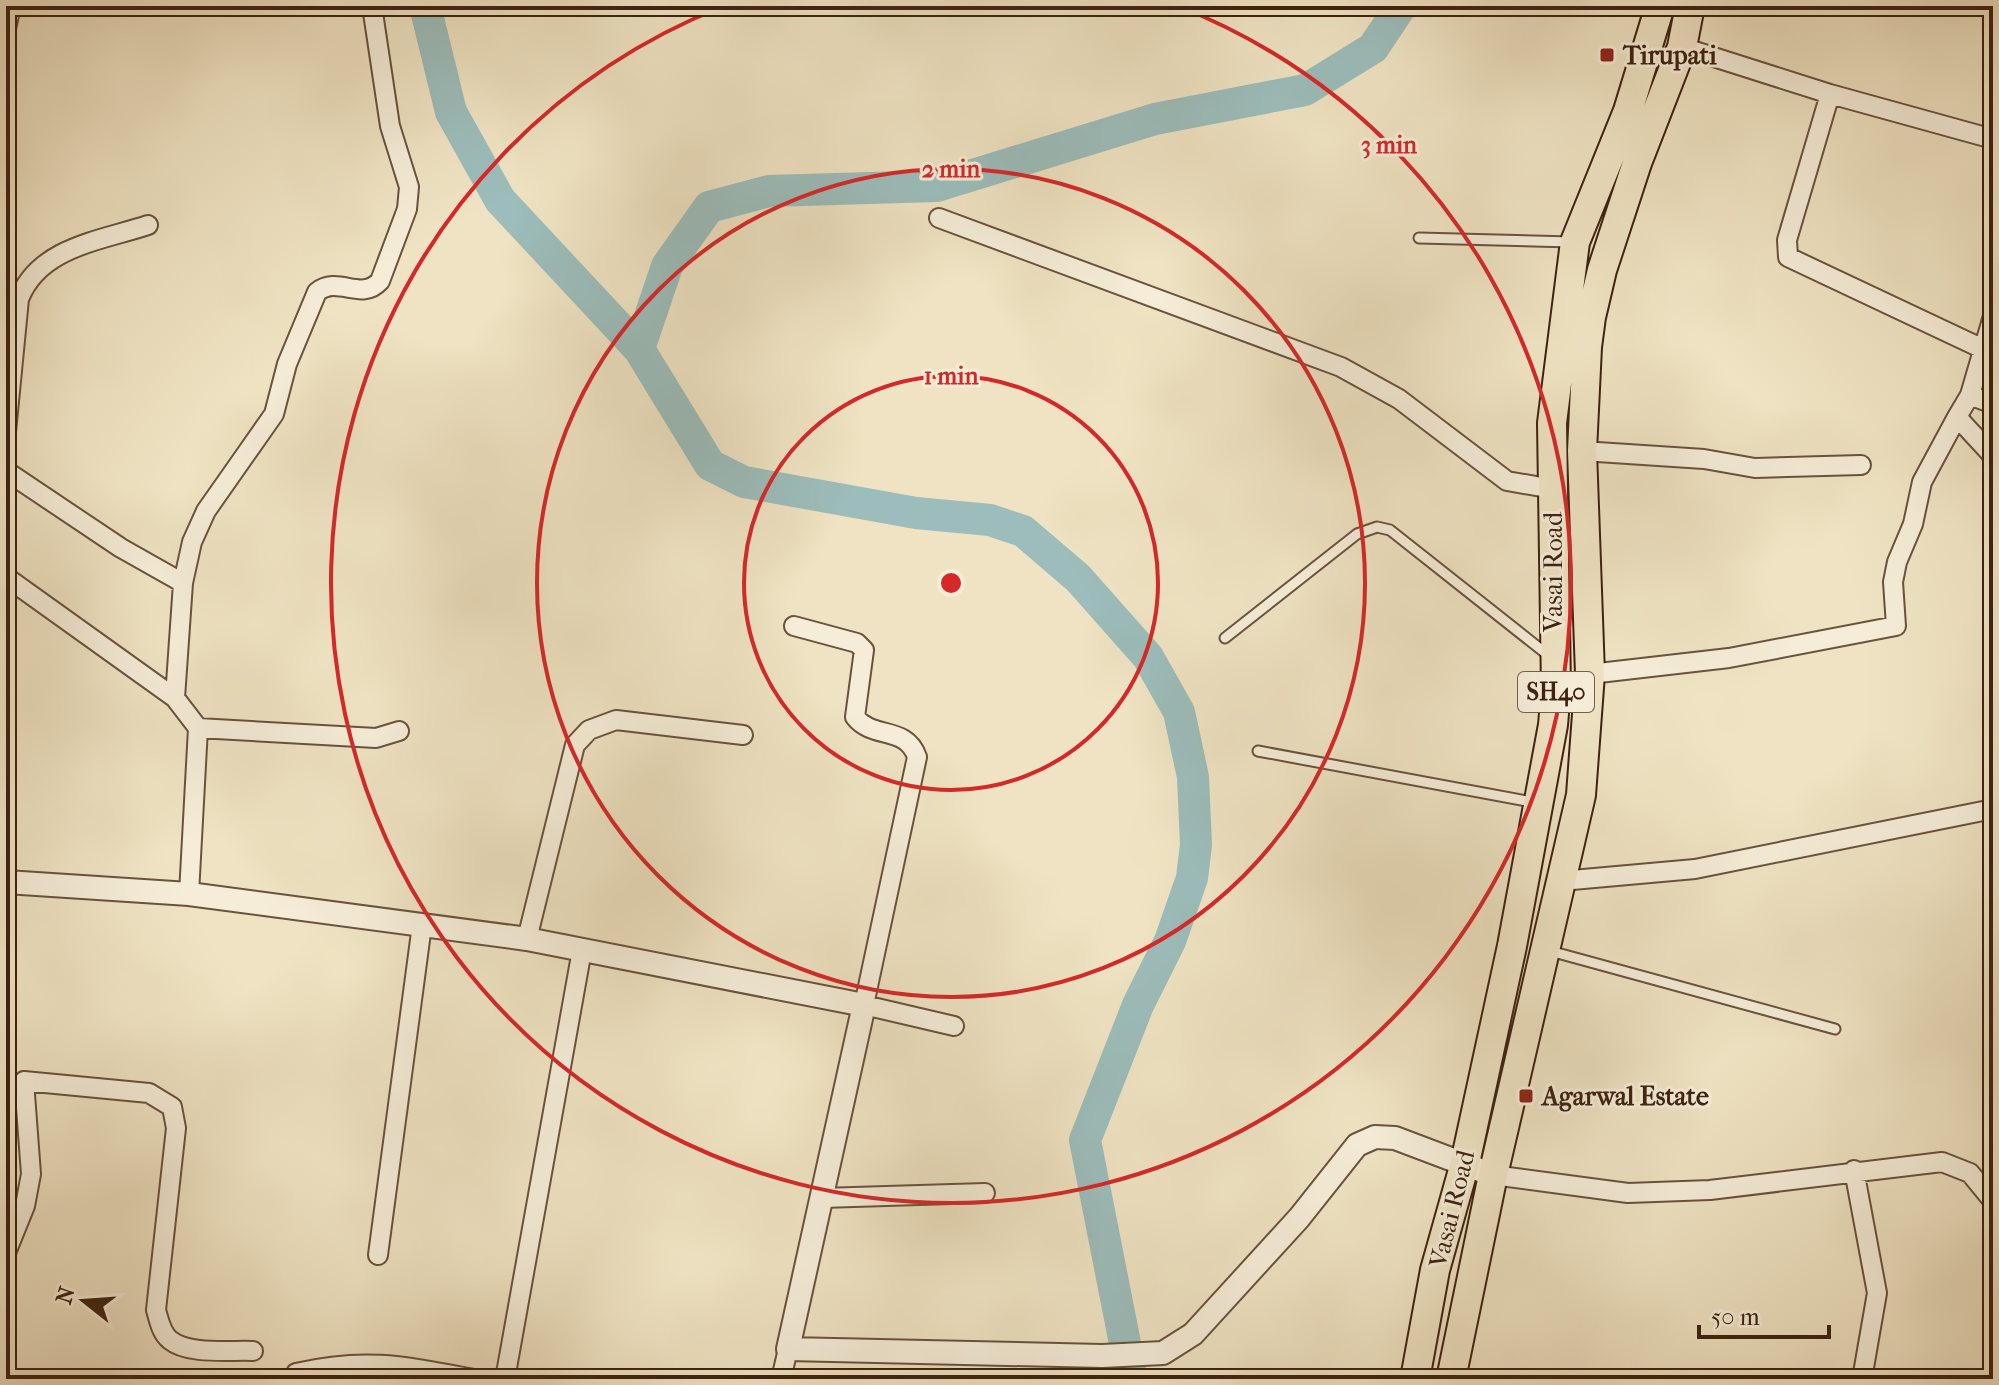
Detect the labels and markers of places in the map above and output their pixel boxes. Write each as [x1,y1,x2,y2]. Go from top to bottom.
place label: Tirupati [1622,40,1717,71]
marker: Tirupati [1598,46,1616,64]
centre of rings [937,569,965,597]
place label: Agarwal Estate [1540,1081,1709,1112]
marker: Agarwal Estate [1517,1087,1535,1105]

